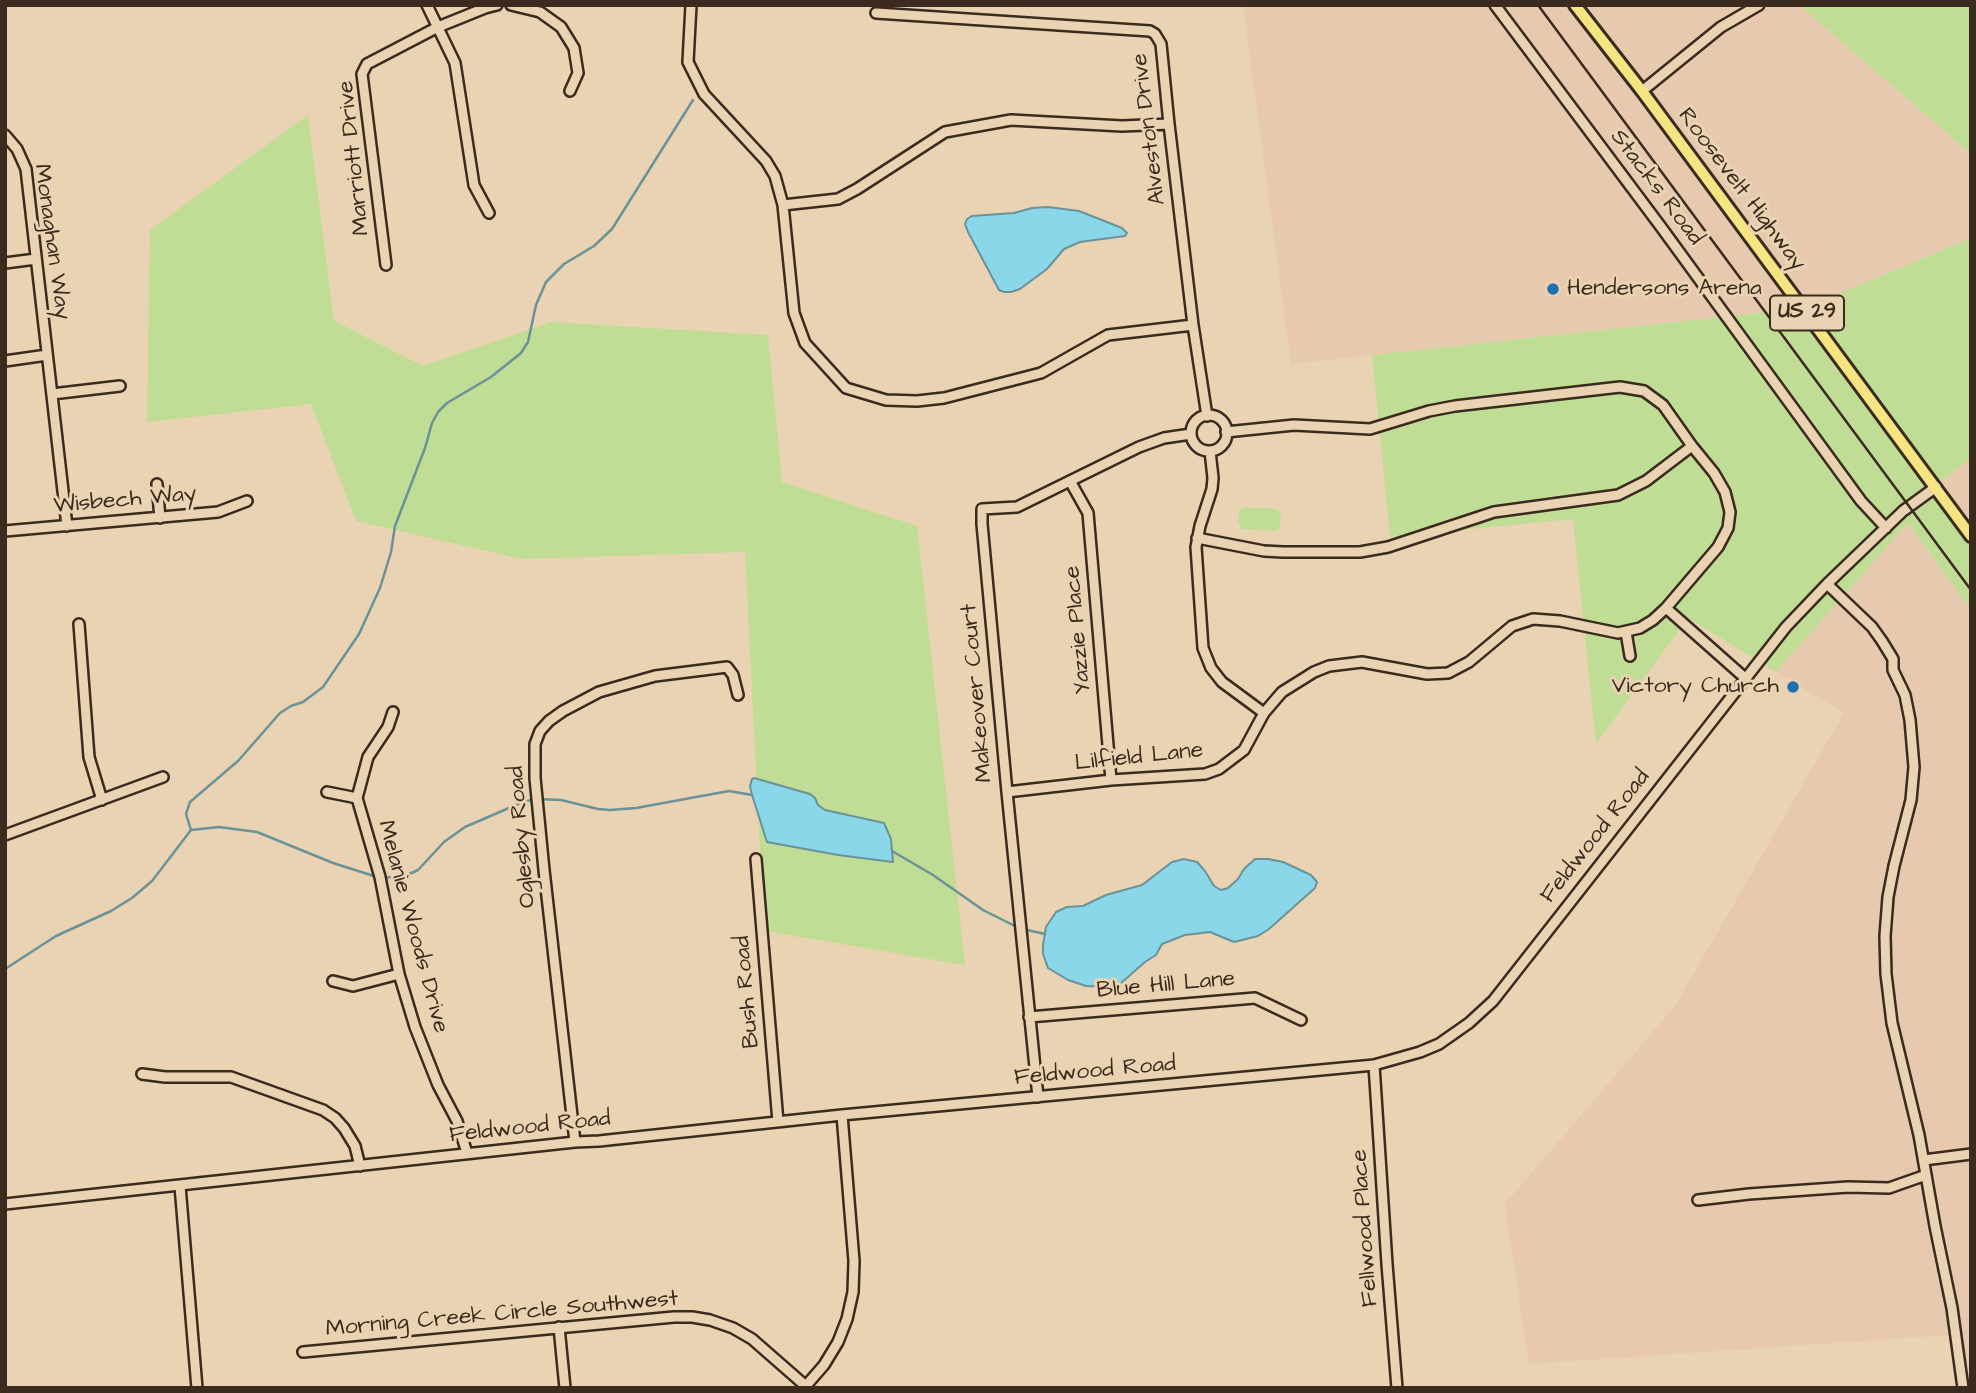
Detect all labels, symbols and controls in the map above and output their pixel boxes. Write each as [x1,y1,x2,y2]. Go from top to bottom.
street label: Alveston Drive [1127,52,1173,206]
street label: Marriott Drive [333,79,377,237]
street label: Roosevelt Highway [1671,103,1811,277]
street label: Stacks Road [1603,125,1709,251]
street label: Monaghan Way [26,162,76,322]
place label: Hendersons Arena [1567,275,1762,303]
marker: Hendersons Arena [1545,281,1561,297]
road number: US 29 [1770,296,1844,330]
street label: Wisbech Way [53,481,197,521]
street label: Yazzie Place [1060,565,1098,695]
street label: Makeover Court [956,602,1000,784]
place label: Victory Church [1612,673,1779,701]
marker: Victory Church [1785,679,1801,695]
street label: Lilfield Lane [1074,738,1204,778]
street label: Oglesby Road [503,765,543,909]
street label: Feldwood Road [1535,765,1657,909]
street label: Melanie Woods Drive [370,818,454,1036]
street label: Bush Road [729,935,767,1049]
street label: Blue Hill Lane [1096,966,1236,1006]
street label: Feldwood Road [1013,1051,1177,1093]
street label: Feldwood Road [448,1106,612,1150]
street label: Fellwood Place [1347,1148,1385,1308]
street label: Morning Creek Circle Southwest [325,1286,679,1344]

